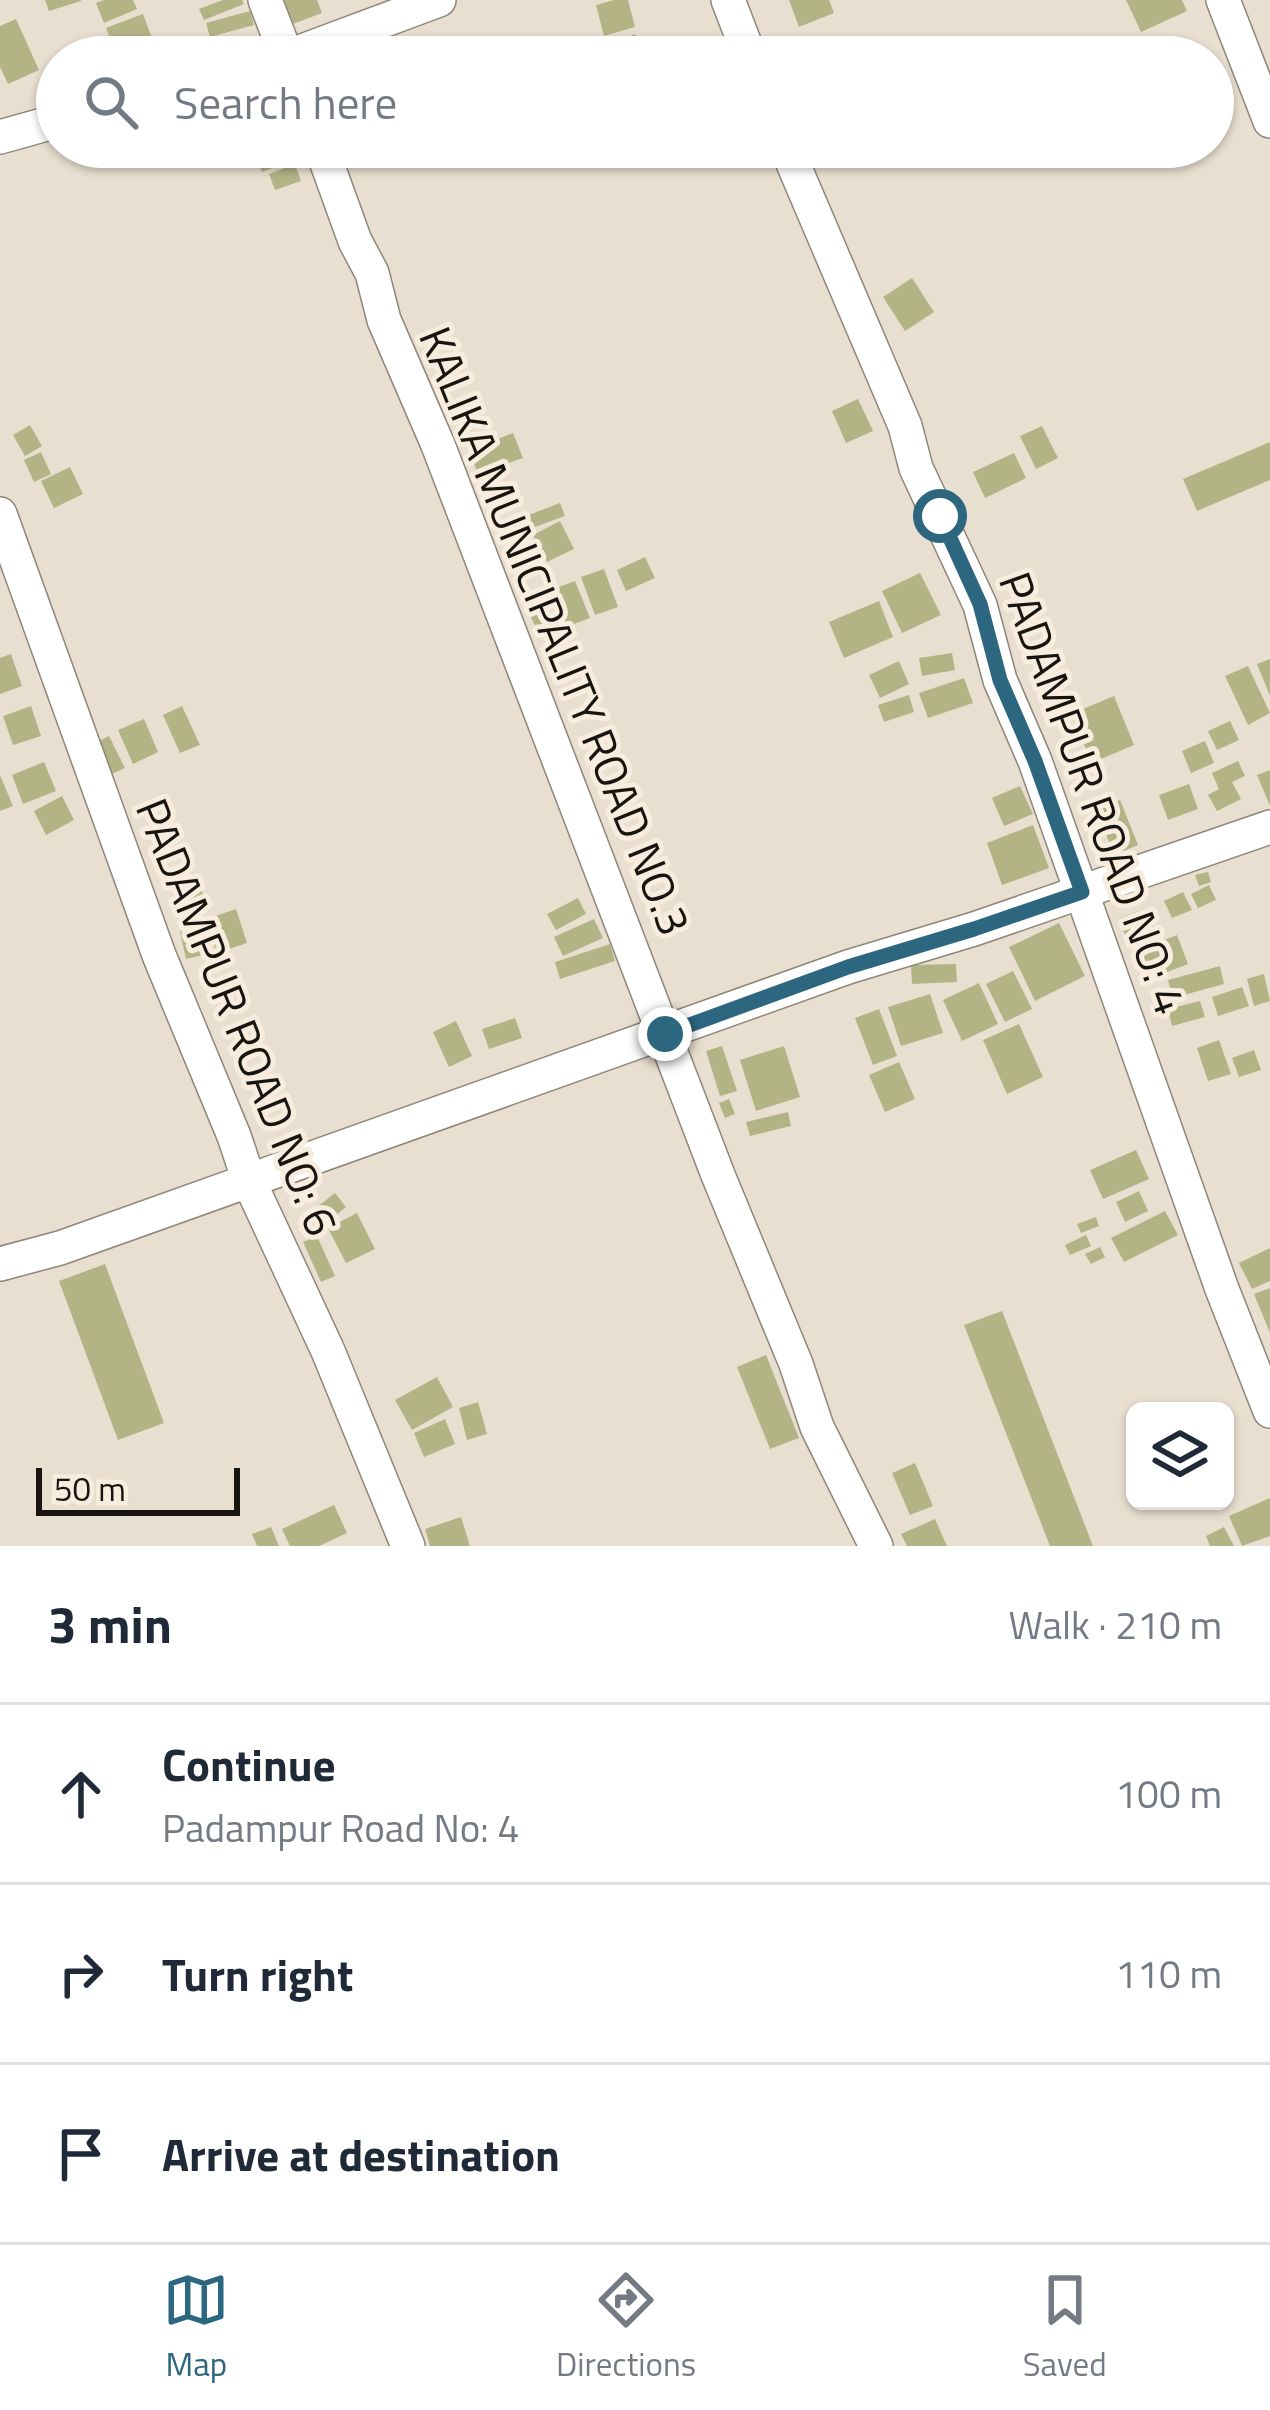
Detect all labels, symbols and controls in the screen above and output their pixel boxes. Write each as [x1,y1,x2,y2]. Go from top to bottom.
search box [36,36,1234,168]
text: Search here [174,68,397,136]
icon: search [78,69,144,135]
street label: KALIKA MUNICIPALITY ROAD NO.3 [402,316,709,945]
route start [913,489,967,543]
street label: PADAMPUR ROAD NO: 4 [982,562,1206,1023]
street label: PADAMPUR ROAD NO: 6 [119,788,357,1245]
route end [638,1007,692,1061]
map controls [1126,1402,1234,1510]
button: layers [1126,1402,1234,1510]
scale bar [36,1462,240,1515]
text: 50 m [54,1464,126,1514]
text: 3 min [48,1585,172,1663]
text: Walk · 210 m [1008,1595,1222,1654]
text: Continue [162,1730,336,1798]
icon: ahead [48,1761,114,1827]
text: 100 m [1115,1764,1222,1823]
text: Padampur Road No: 4 [162,1798,519,1857]
text: Turn right [162,1940,353,2008]
icon: right [48,1941,114,2007]
text: 110 m [1115,1944,1222,2003]
text: Arrive at destination [162,2120,560,2188]
icon: arrive [48,2121,114,2187]
tab: Map [163,2267,229,2389]
tab: Directions [556,2267,696,2389]
tab: Saved [1023,2267,1107,2389]

